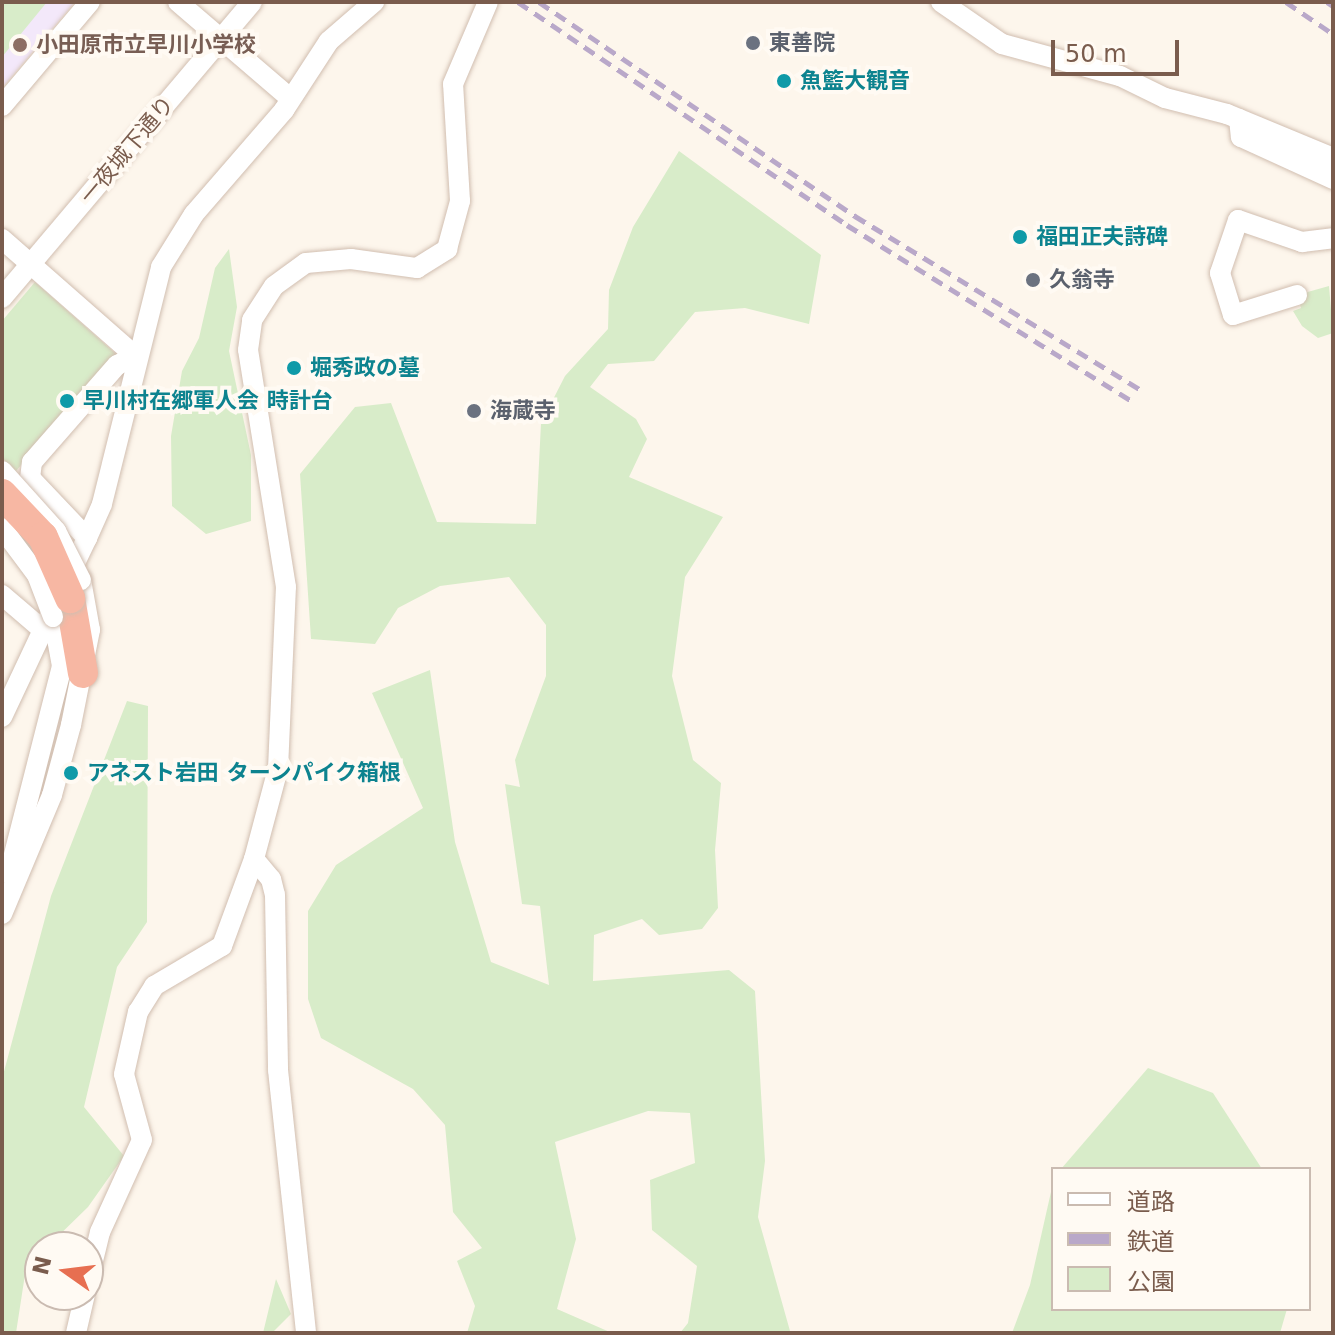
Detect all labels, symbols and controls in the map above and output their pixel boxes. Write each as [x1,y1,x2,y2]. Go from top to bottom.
scale bar [1055,24,1183,74]
place label: 東善院 [769,30,835,56]
place label: 小田原市立早川小学校 [36,32,256,58]
marker: 東善院 [744,34,762,52]
marker: 小田原市立早川小学校 [11,36,29,54]
text: 50 m [1065,40,1127,68]
place label: 魚籃大観音 [800,68,910,94]
marker: 魚籃大観音 [775,72,793,90]
street label: 一夜城下通り [74,91,180,209]
place label: 福田正夫詩碑 [1036,224,1168,250]
marker: 福田正夫詩碑 [1011,228,1029,246]
place label: 久翁寺 [1049,267,1115,293]
marker: 久翁寺 [1024,271,1042,289]
place label: 堀秀政の墓 [310,355,420,381]
marker: 堀秀政の墓 [285,359,303,377]
place label: 早川村在郷軍人会 時計台 [83,388,333,414]
marker: 早川村在郷軍人会 時計台 [58,392,76,410]
place label: 海蔵寺 [490,398,556,424]
marker: 海蔵寺 [465,402,483,420]
place label: アネスト岩田 ターンパイク箱根 [87,760,403,786]
marker: アネスト岩田 ターンパイク箱根 [62,764,80,782]
legend [1051,1167,1311,1311]
text: 道路 [1127,1188,1175,1216]
text: 鉄道 [1127,1228,1175,1256]
north arrow [24,1231,104,1311]
text: N [28,1254,57,1278]
text: 公園 [1127,1268,1175,1296]

